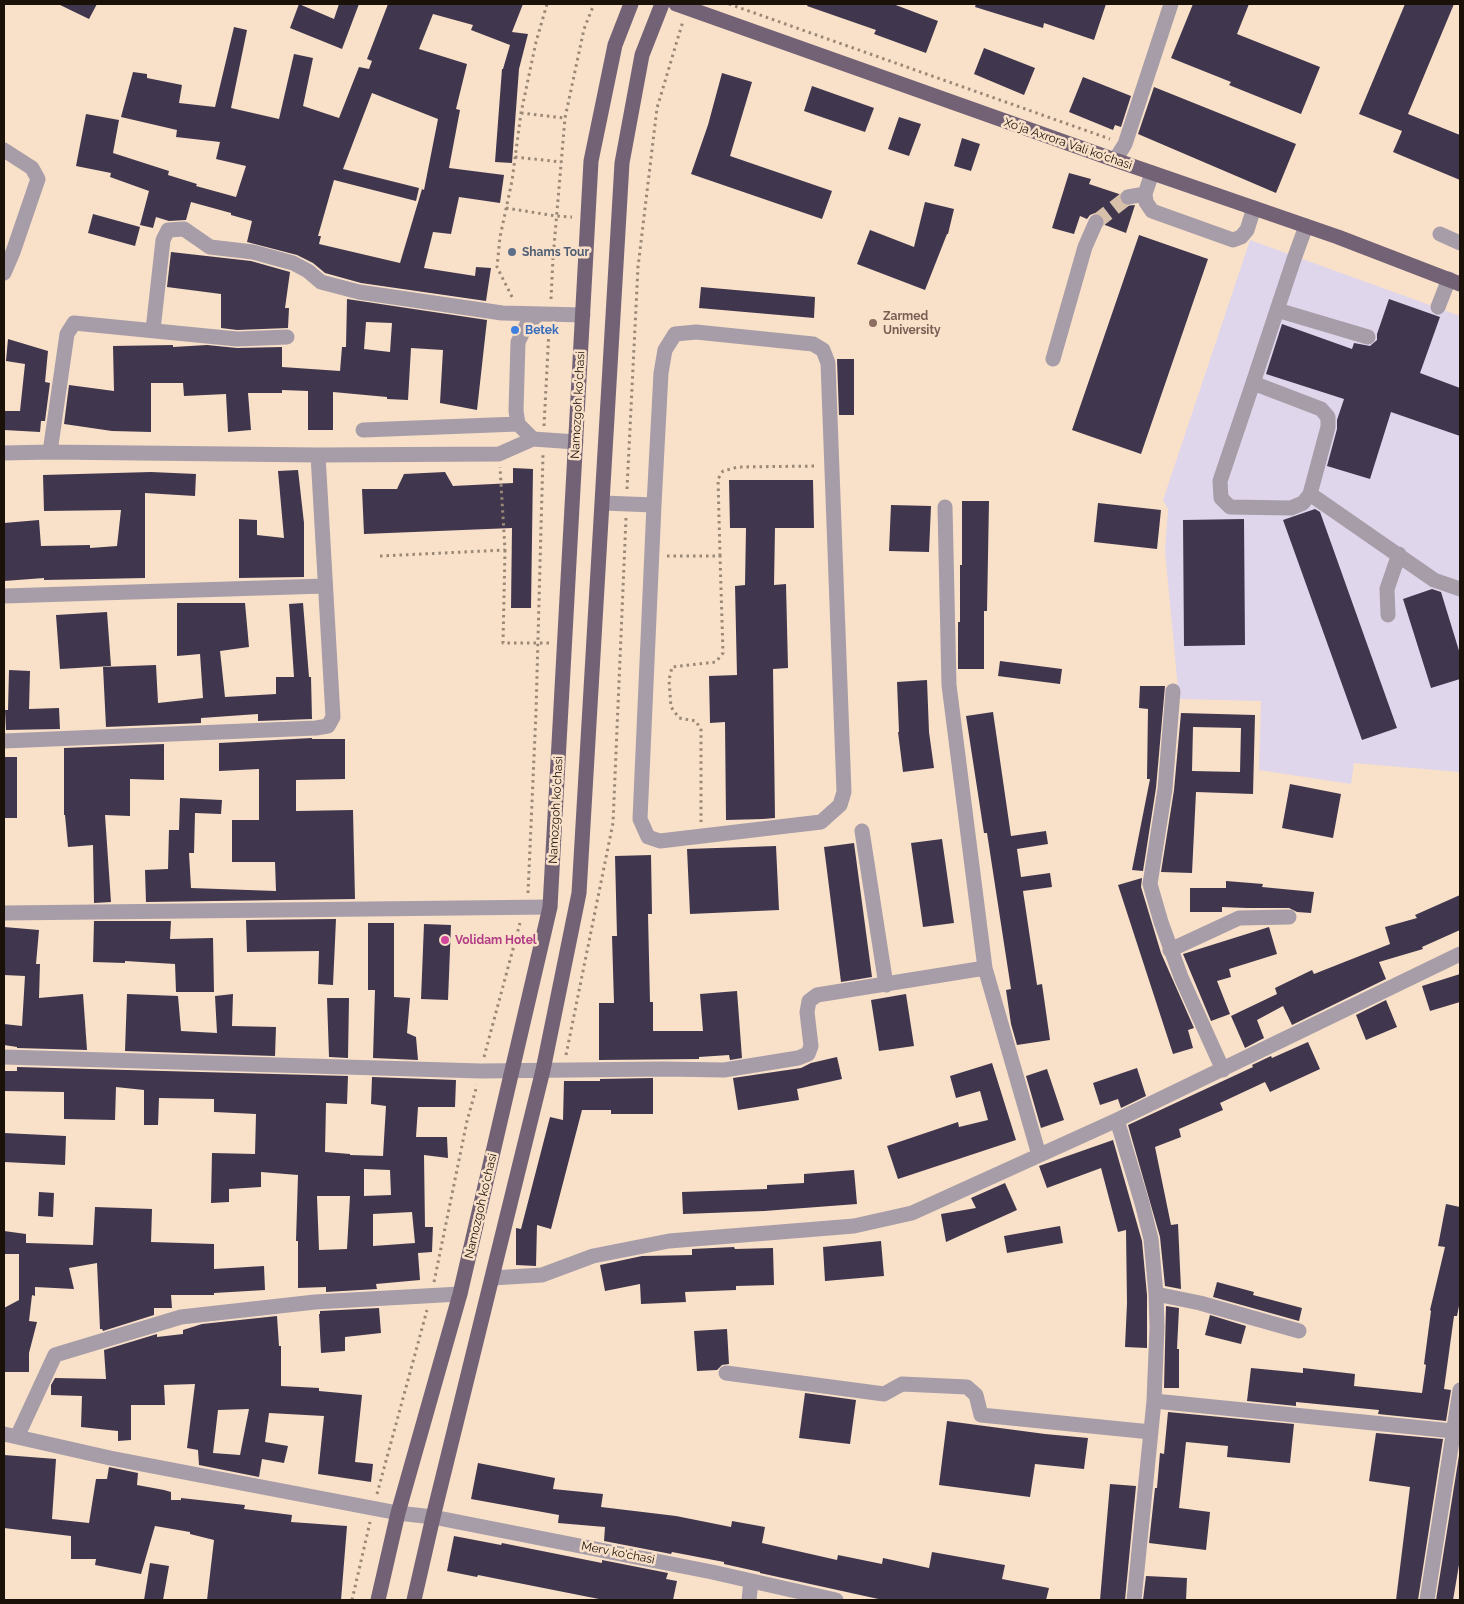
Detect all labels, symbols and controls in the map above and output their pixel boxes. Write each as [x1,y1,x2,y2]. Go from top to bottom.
street label: Xo'ja Axrora Vali ko'chasi [1002,115,1134,173]
place label: Shams Tour [522,245,589,259]
marker: Shams Tour [506,246,518,258]
place label: Zarmed University [883,309,941,337]
marker: Zarmed University [867,317,879,329]
place label: Betek [525,323,559,337]
marker: Betek [509,324,521,336]
street label: Namozgoh ko'chasi [568,351,588,459]
street label: Namozgoh ko'chasi [546,756,566,864]
place label: Volidam Hotel [455,933,537,947]
marker: Volidam Hotel [439,934,451,946]
street label: Namozgoh ko'chasi [462,1152,500,1260]
street label: Merv ko'chasi [580,1539,656,1567]

